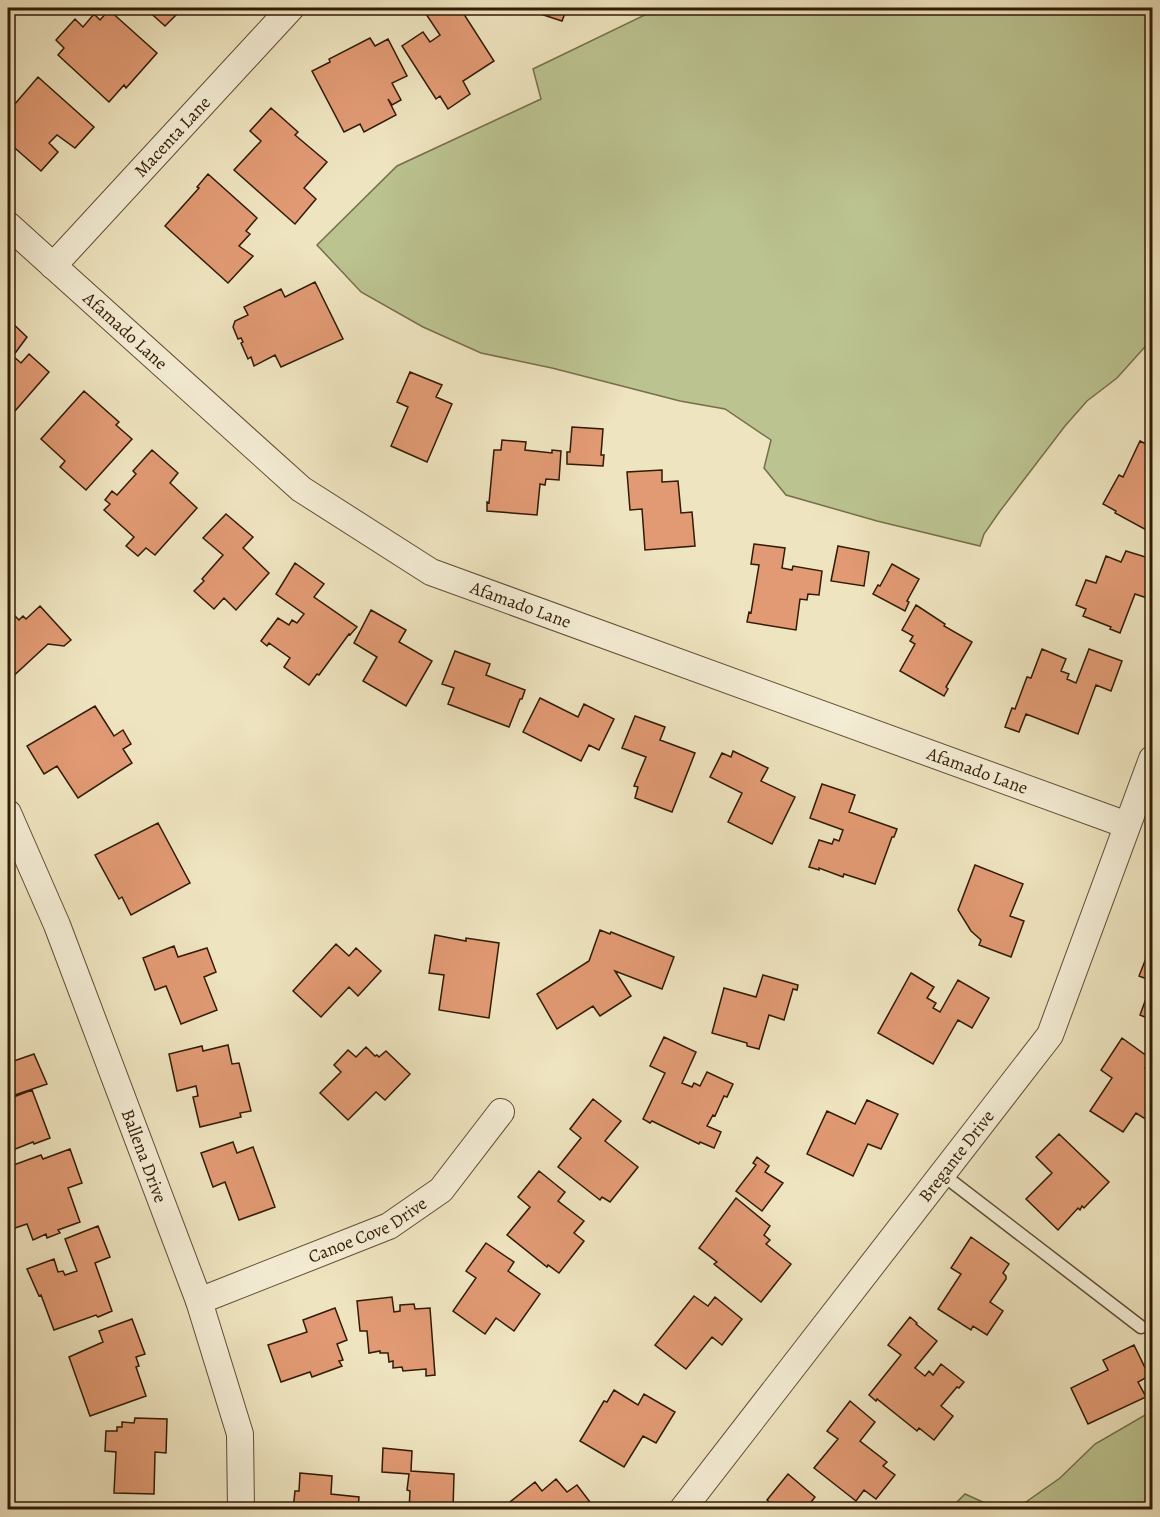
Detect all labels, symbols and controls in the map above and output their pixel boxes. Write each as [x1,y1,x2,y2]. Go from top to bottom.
street label: Macenta Lane [129,91,216,182]
street label: Afamado Lane [77,286,173,375]
street label: Afamado Lane [466,575,574,634]
street label: Afamado Lane [923,741,1031,800]
street label: Bregante Drive [913,1105,1000,1207]
street label: Ballena Drive [116,1106,173,1206]
street label: Canoe Cove Drive [305,1191,432,1269]

